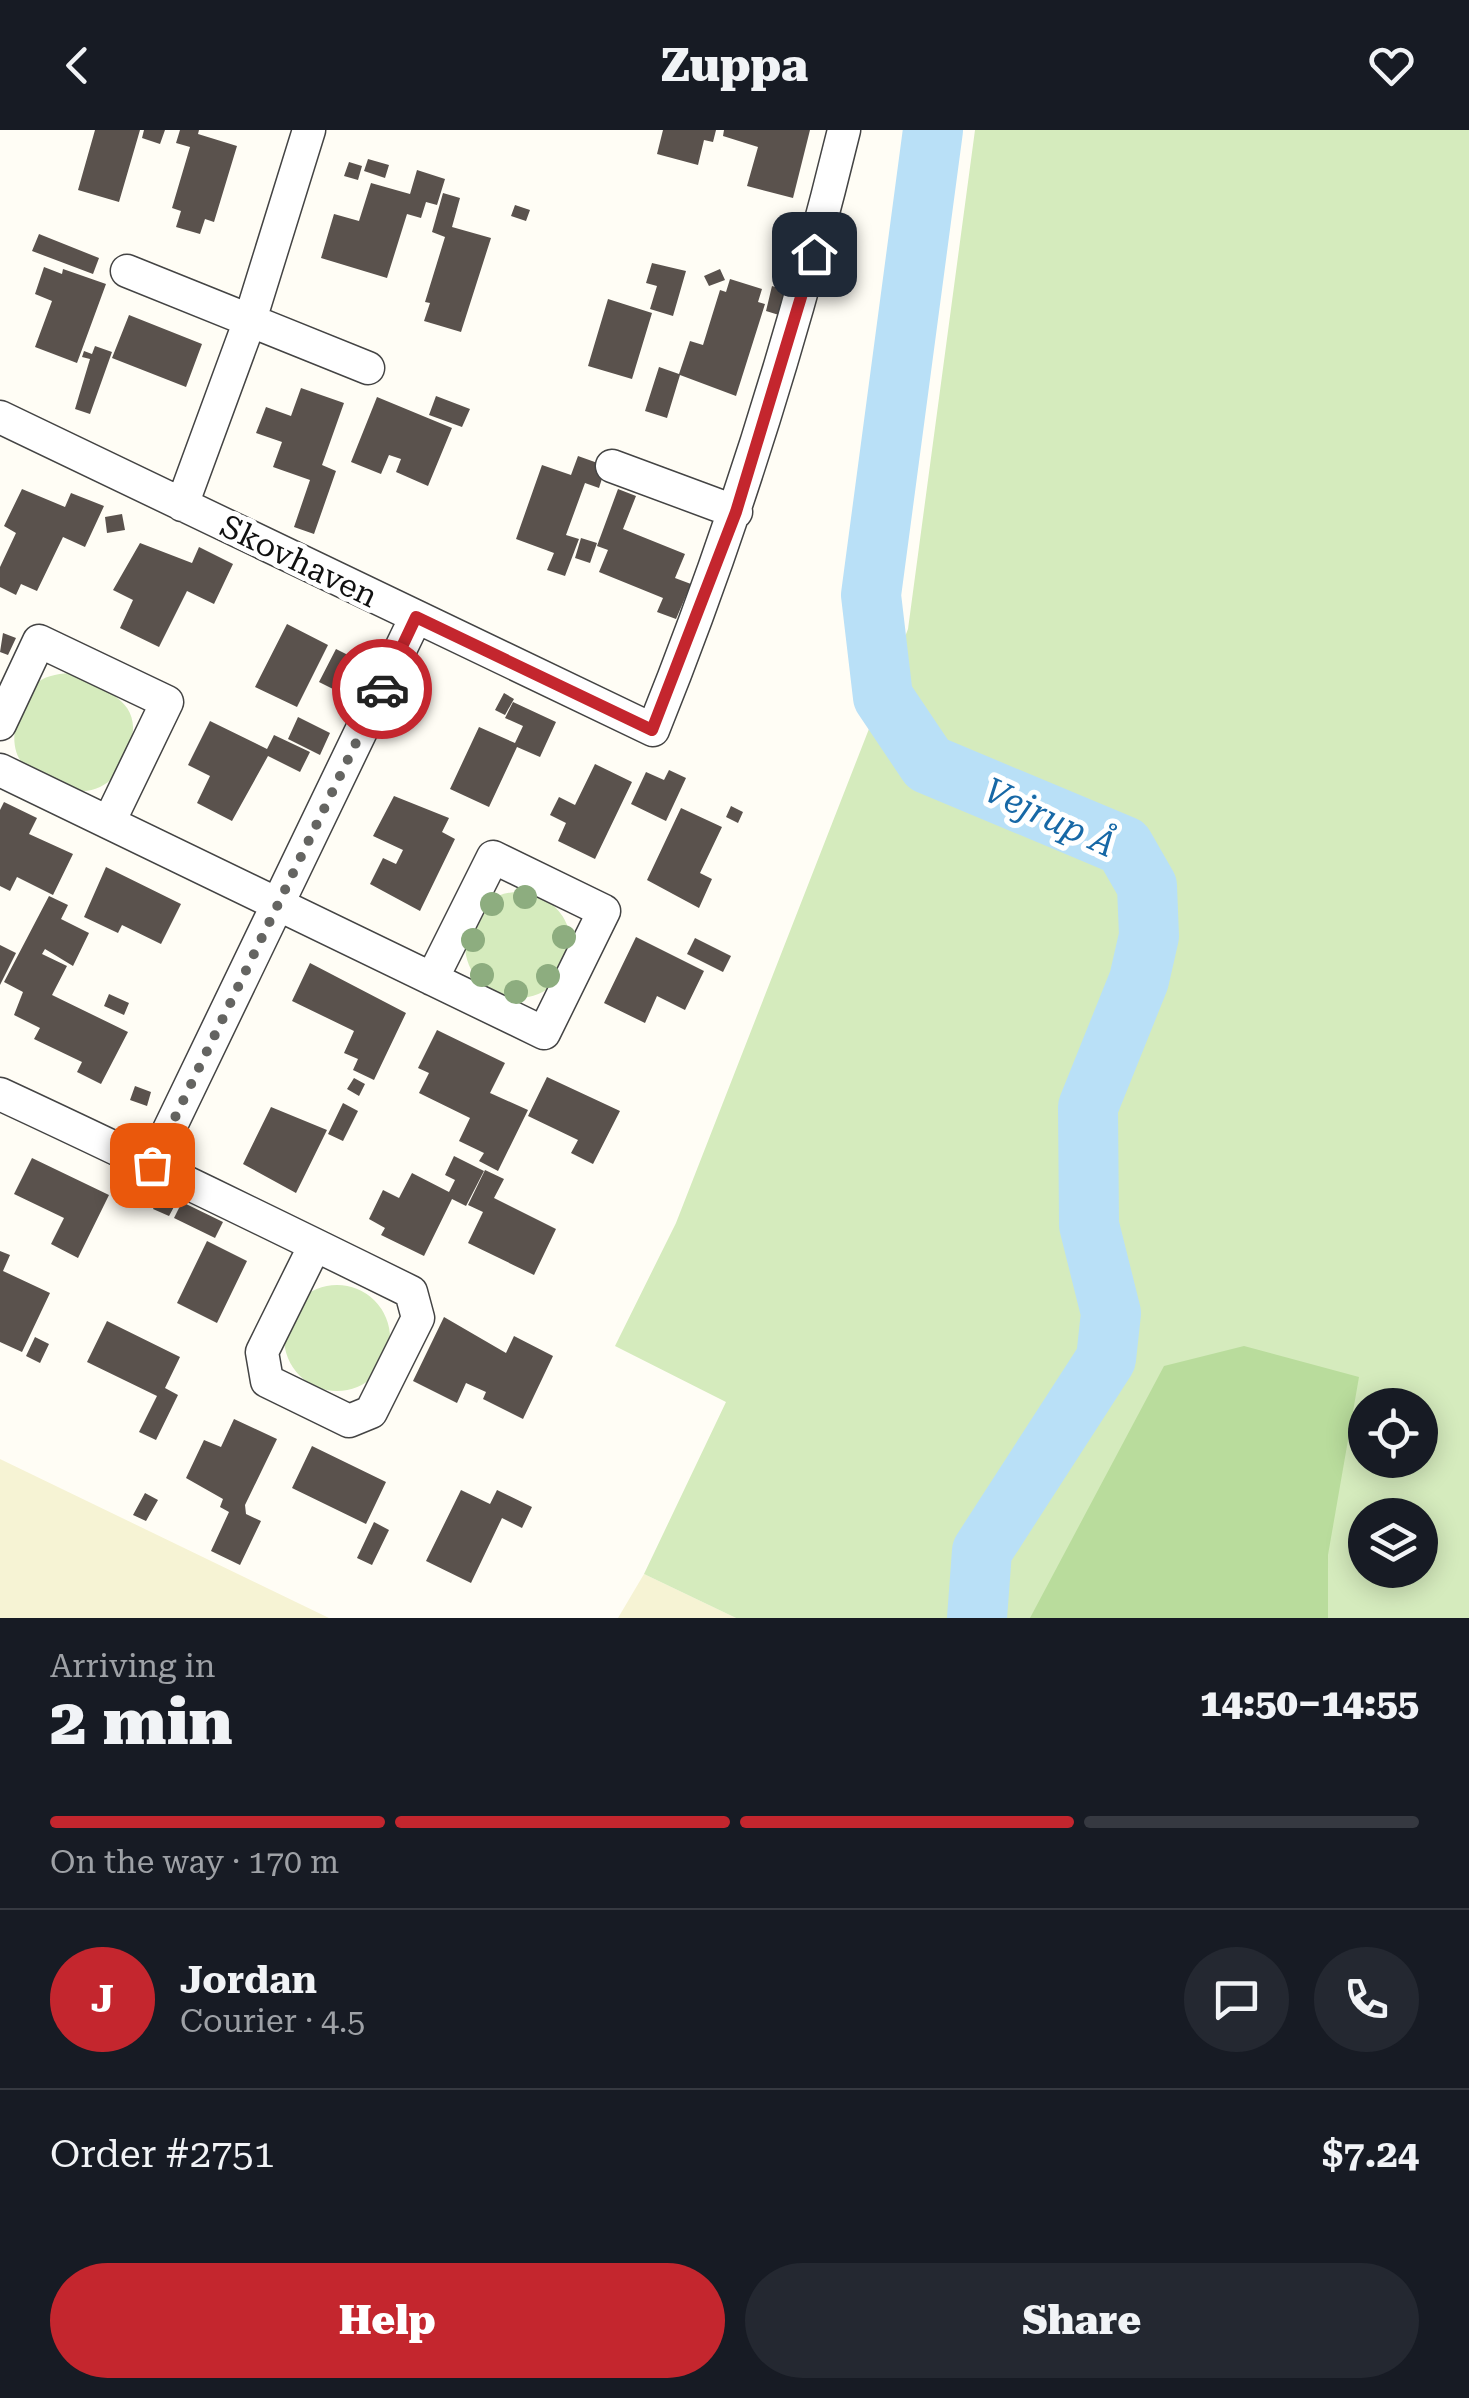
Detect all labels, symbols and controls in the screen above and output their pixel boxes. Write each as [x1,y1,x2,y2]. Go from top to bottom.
icon: back [50,38,105,93]
icon: heart [1364,38,1419,93]
text: Zuppa [661,39,808,92]
pin [772,212,857,297]
icon: home [787,227,842,282]
street label: Skovhaven [214,507,384,615]
courier [332,639,432,739]
icon: car [355,662,410,717]
water label: Vejrup Å [978,768,1123,866]
pin [110,1123,195,1208]
icon: bag [125,1138,180,1193]
map controls [1348,1388,1438,1588]
button: locate [1348,1388,1438,1478]
button: layers [1348,1498,1438,1588]
text: Arriving in [50,1647,215,1685]
text: 14:50–14:55 [1200,1681,1419,1725]
text: 2 min [50,1684,233,1760]
text: On the way · 170 m [50,1843,339,1881]
button: chat [1184,1947,1289,2052]
button: phone [1314,1947,1419,2052]
text: Jordan [180,1958,317,2002]
text: J [91,1977,114,2021]
text: Courier · 4.5 [180,2002,365,2040]
text: Order #2751 [50,2132,275,2176]
text: $7.24 [1322,2132,1419,2176]
button: Help [50,2263,725,2378]
button: Share [745,2263,1419,2378]

